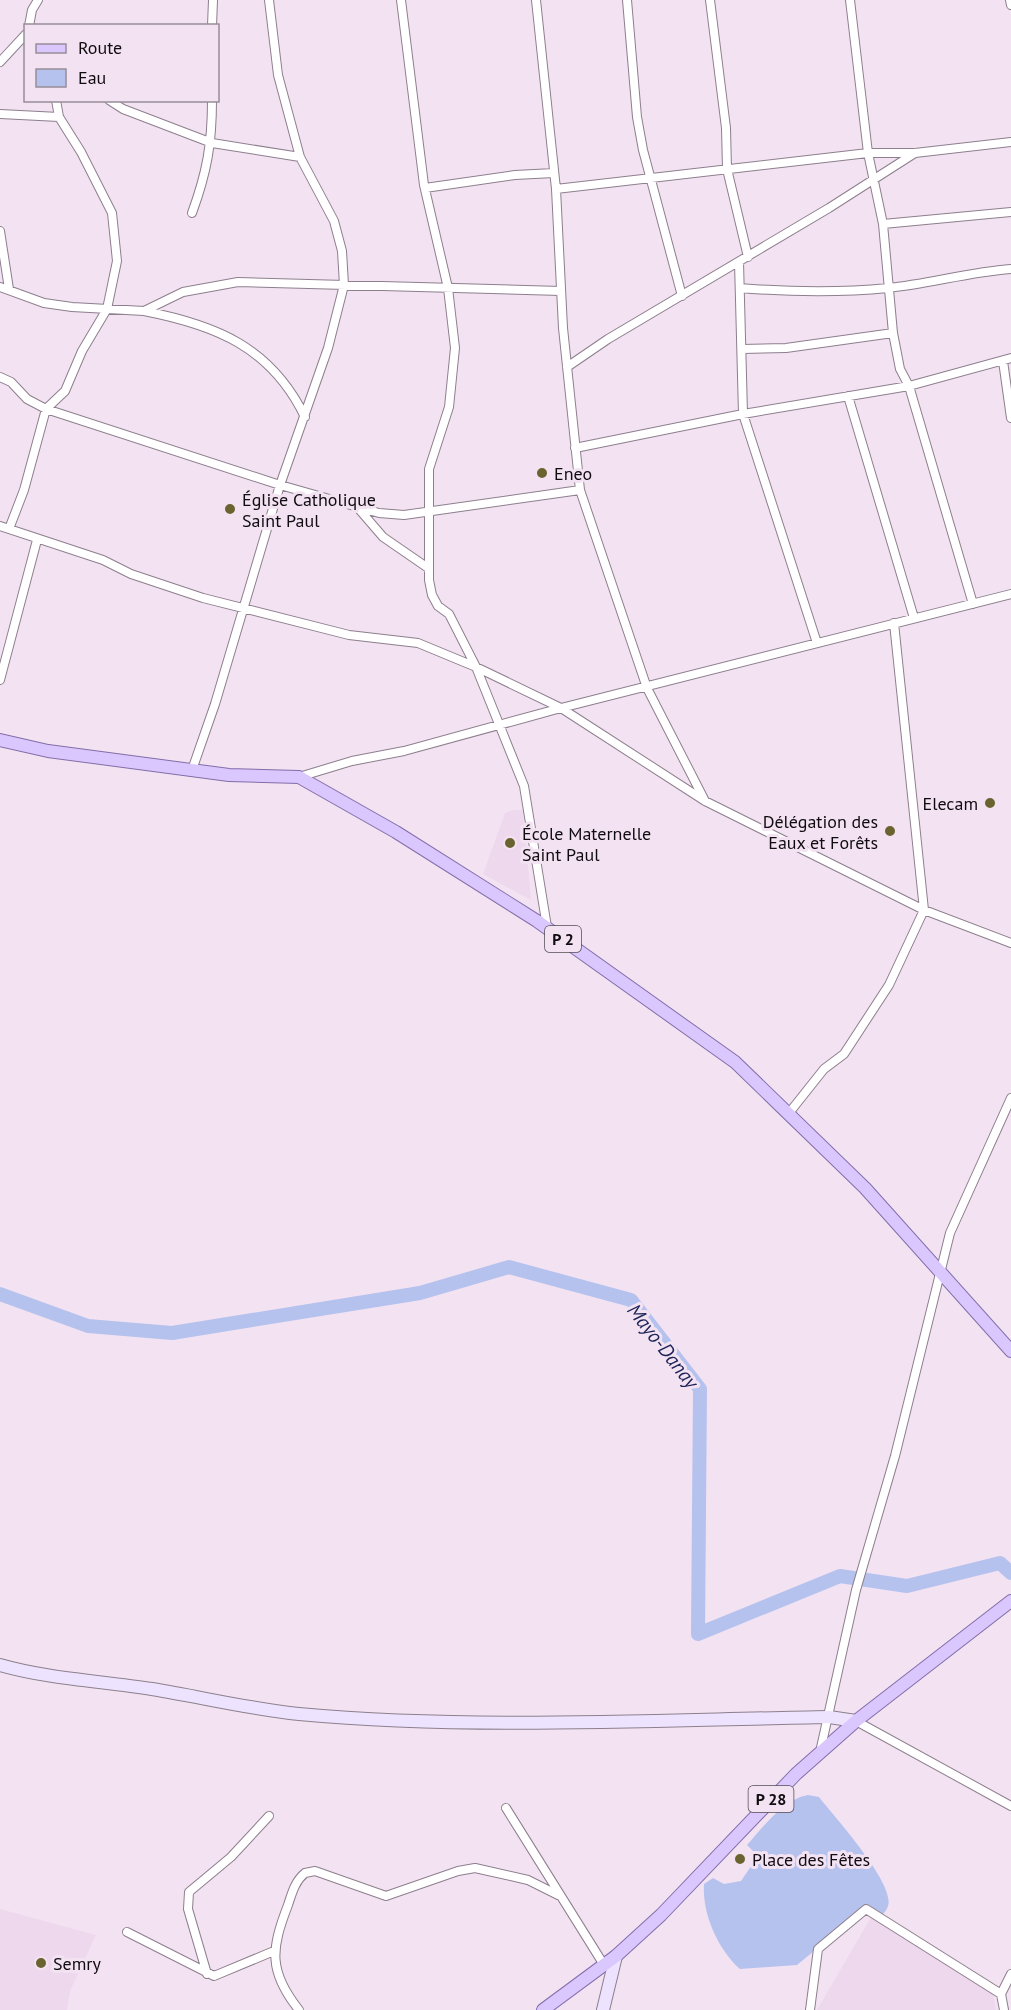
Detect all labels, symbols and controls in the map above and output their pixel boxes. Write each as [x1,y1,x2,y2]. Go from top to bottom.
legend [24,24,219,102]
text: Route [78,36,122,59]
text: Eau [78,66,106,89]
place label: Eneo [554,462,592,485]
marker: Eneo [535,466,549,480]
place label: Église Catholique Saint Paul [242,488,376,532]
marker: Église Catholique Saint Paul [223,502,237,516]
place label: Elecam [922,792,978,815]
marker: Elecam [983,796,997,810]
place label: Délégation des Eaux et Forêts [763,810,878,854]
place label: École Maternelle Saint Paul [522,822,651,866]
marker: Délégation des Eaux et Forêts [883,824,897,838]
marker: École Maternelle Saint Paul [503,836,517,850]
road number: P 2 [545,926,581,952]
water label: Mayo-Danay [622,1298,705,1395]
road number: P 28 [748,1786,794,1812]
place label: Place des Fêtes [752,1848,870,1871]
marker: Place des Fêtes [733,1852,747,1866]
place label: Semry [53,1952,101,1975]
marker: Semry [34,1956,48,1970]

